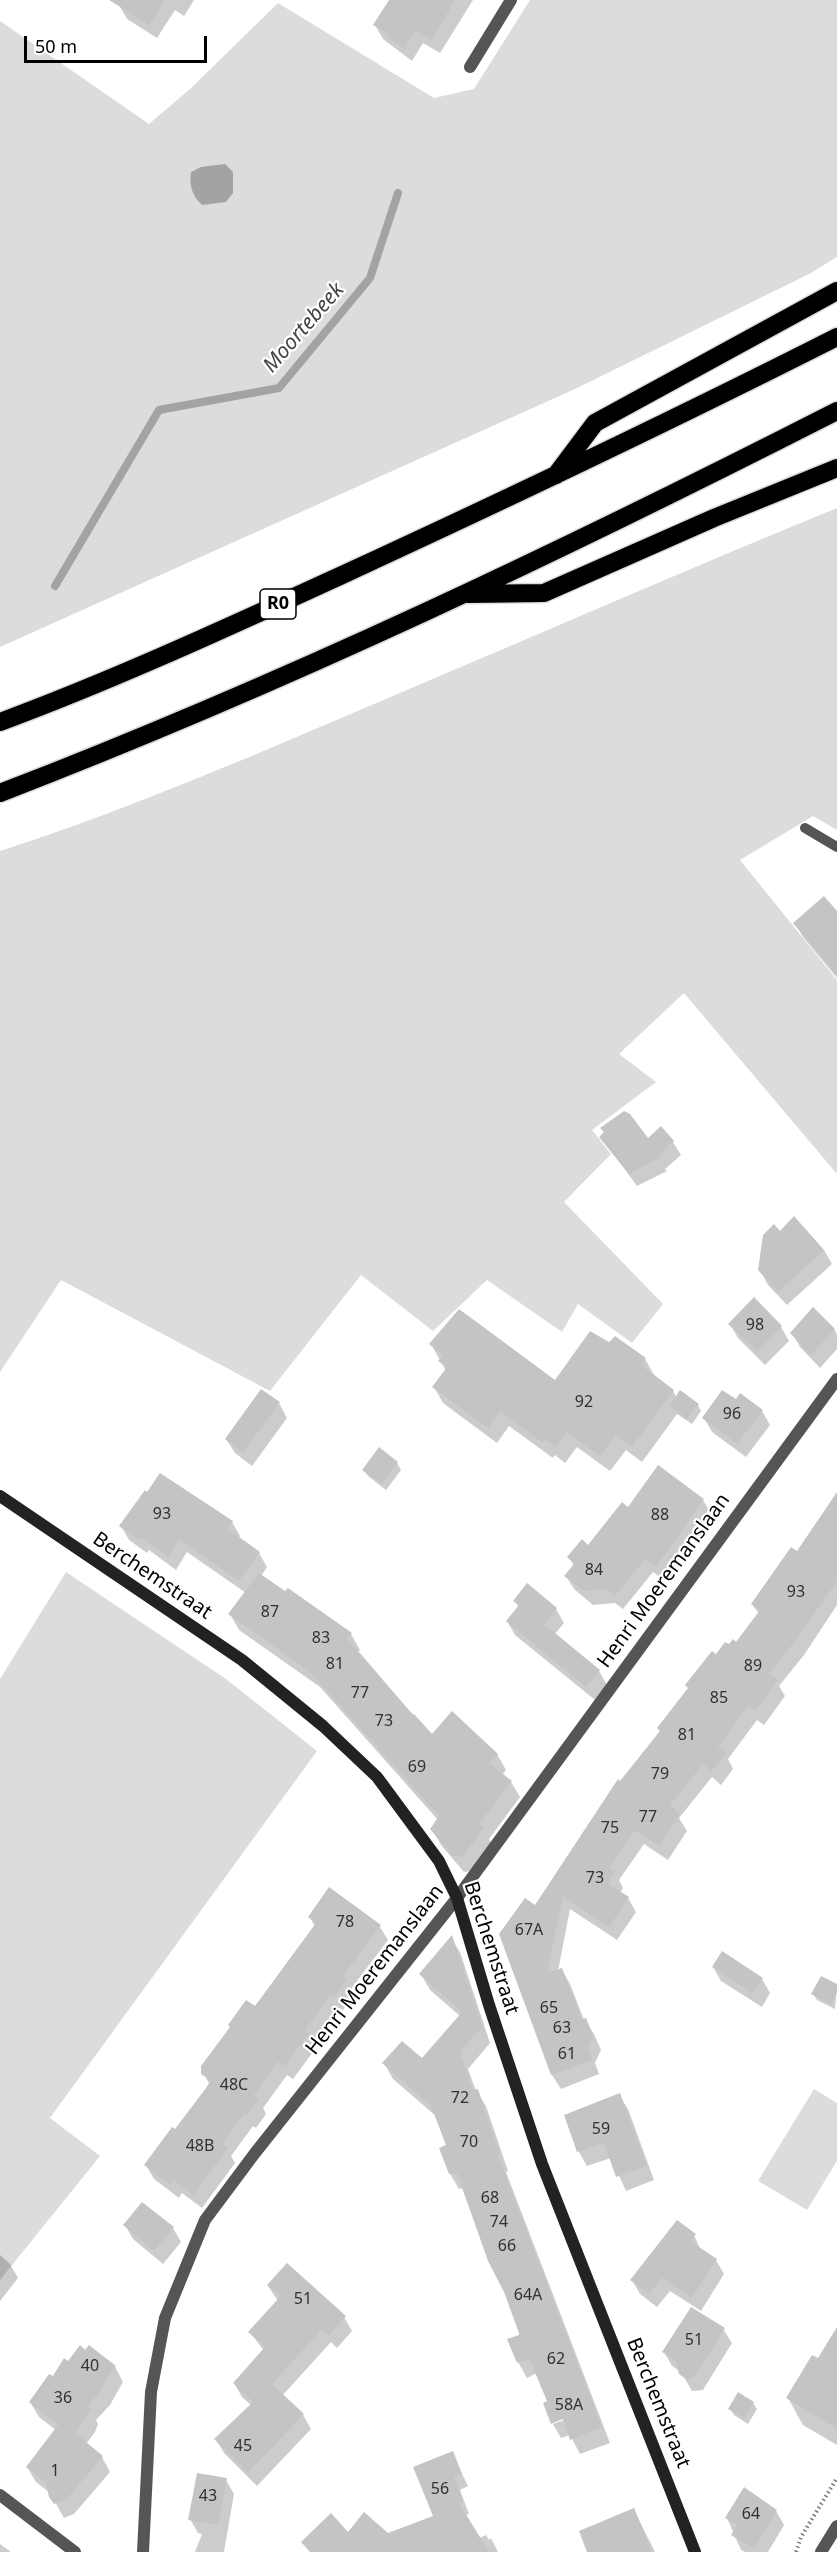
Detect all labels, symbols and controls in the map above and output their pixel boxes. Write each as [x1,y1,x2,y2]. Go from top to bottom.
scale bar [27,24,210,62]
text: 50 m [35,34,77,58]
water label: Moortebeek [258,278,350,378]
road number: R0 [260,589,296,619]
house number: 98 [746,1315,764,1335]
house number: 92 [575,1392,593,1412]
house number: 96 [723,1404,741,1424]
street label: Henri Moeremanslaan [593,1489,735,1673]
house number: 93 [153,1504,171,1524]
house number: 88 [651,1505,669,1525]
street label: Berchemstraat [88,1527,216,1625]
house number: 84 [585,1560,603,1580]
house number: 93 [787,1582,805,1602]
house number: 87 [261,1602,279,1622]
house number: 83 [312,1628,330,1648]
house number: 81 [326,1654,344,1674]
house number: 89 [744,1656,762,1676]
house number: 77 [351,1683,369,1703]
house number: 85 [710,1688,728,1708]
house number: 73 [375,1711,393,1731]
house number: 81 [678,1725,696,1745]
house number: 69 [408,1757,426,1777]
house number: 79 [651,1764,669,1784]
house number: 77 [639,1807,657,1827]
house number: 75 [601,1818,619,1838]
house number: 73 [586,1868,604,1888]
street label: Berchemstraat [458,1878,524,2018]
street label: Henri Moeremanslaan [301,1880,449,2060]
house number: 78 [336,1912,354,1932]
house number: 67A [515,1920,543,1940]
house number: 65 [540,1998,558,2018]
house number: 63 [553,2018,571,2038]
house number: 61 [558,2044,576,2064]
house number: 48C [220,2075,248,2095]
house number: 72 [451,2088,469,2108]
house number: 59 [592,2119,610,2139]
house number: 70 [460,2132,478,2152]
house number: 48B [186,2136,214,2156]
house number: 68 [481,2188,499,2208]
house number: 74 [490,2212,508,2232]
house number: 66 [498,2236,516,2256]
house number: 64A [514,2285,542,2305]
house number: 51 [294,2289,312,2309]
house number: 51 [685,2330,703,2350]
street label: Berchemstraat [621,2334,695,2472]
house number: 62 [547,2349,565,2369]
house number: 40 [81,2356,99,2376]
house number: 36 [54,2388,72,2408]
house number: 58A [555,2395,583,2415]
house number: 45 [234,2436,252,2456]
house number: 1 [50,2461,60,2481]
house number: 56 [431,2479,449,2499]
house number: 43 [199,2486,217,2506]
house number: 64 [742,2504,760,2524]

